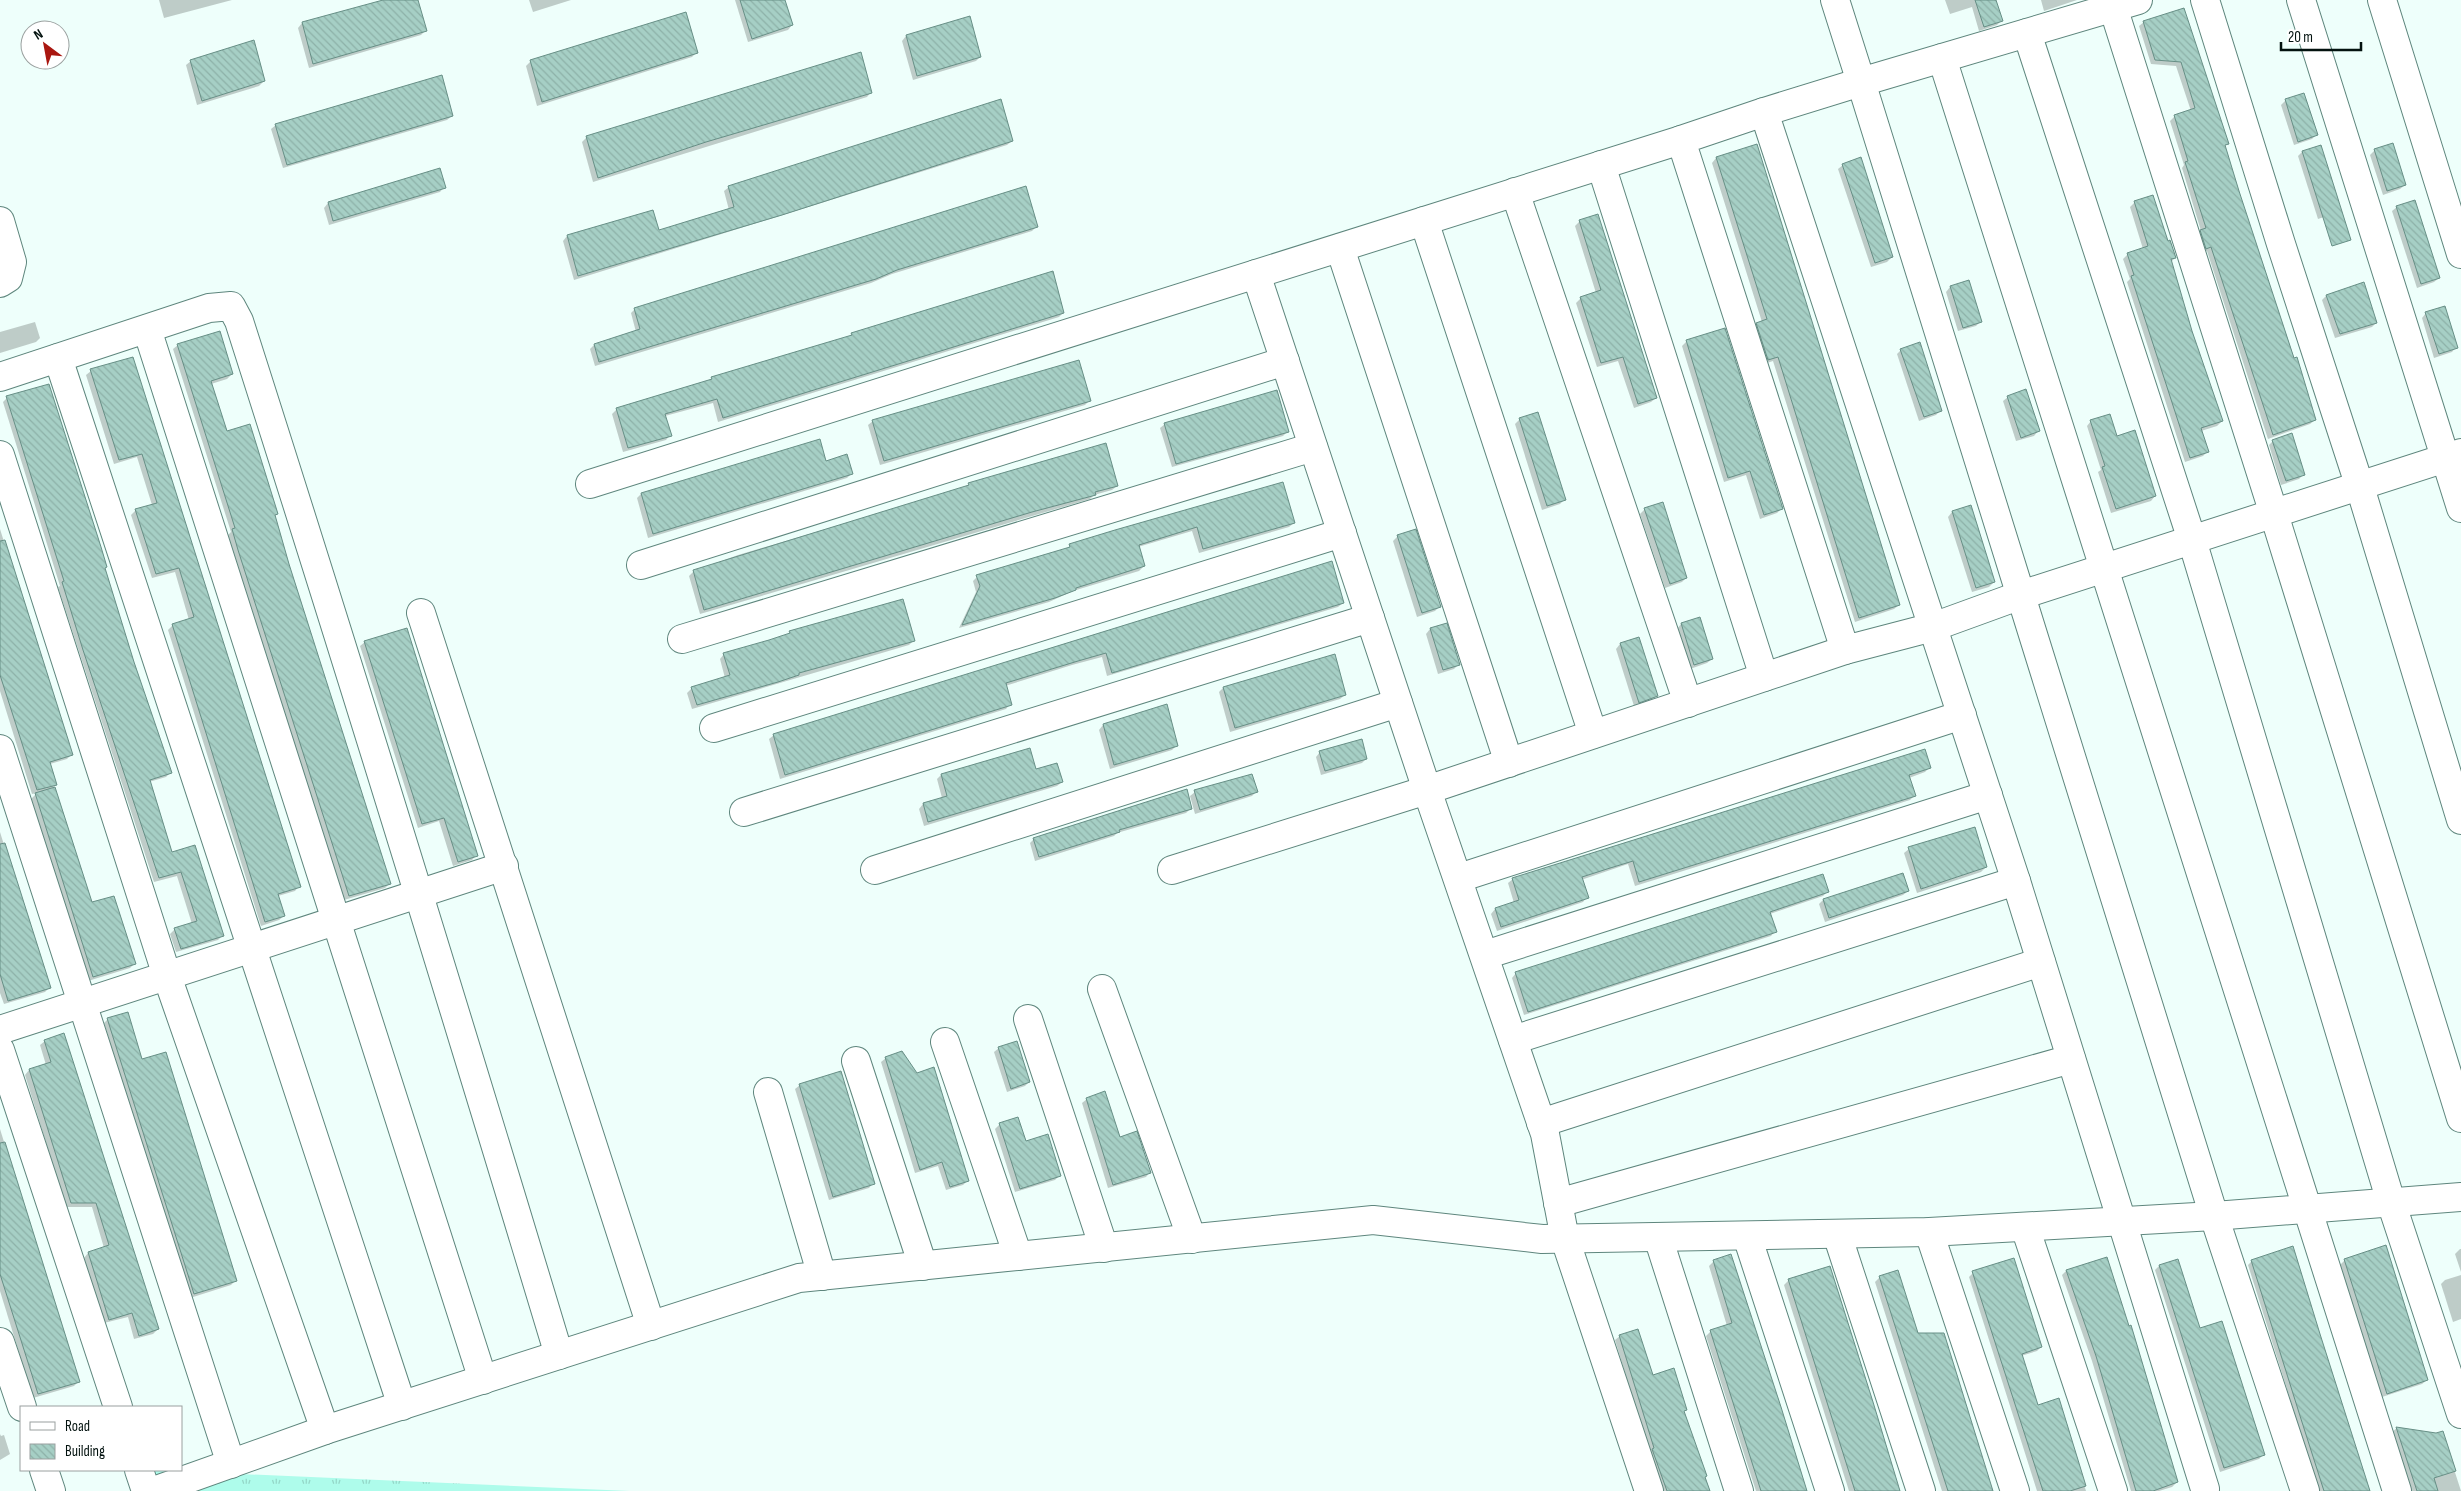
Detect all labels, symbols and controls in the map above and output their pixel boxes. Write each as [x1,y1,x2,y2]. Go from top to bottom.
north arrow [20,20,70,70]
scale bar [2281,20,2361,52]
text: N [31,25,46,44]
text: 20 m [2288,28,2313,47]
legend [20,1406,182,1471]
text: Road [65,1417,90,1436]
text: Building [65,1442,105,1461]

